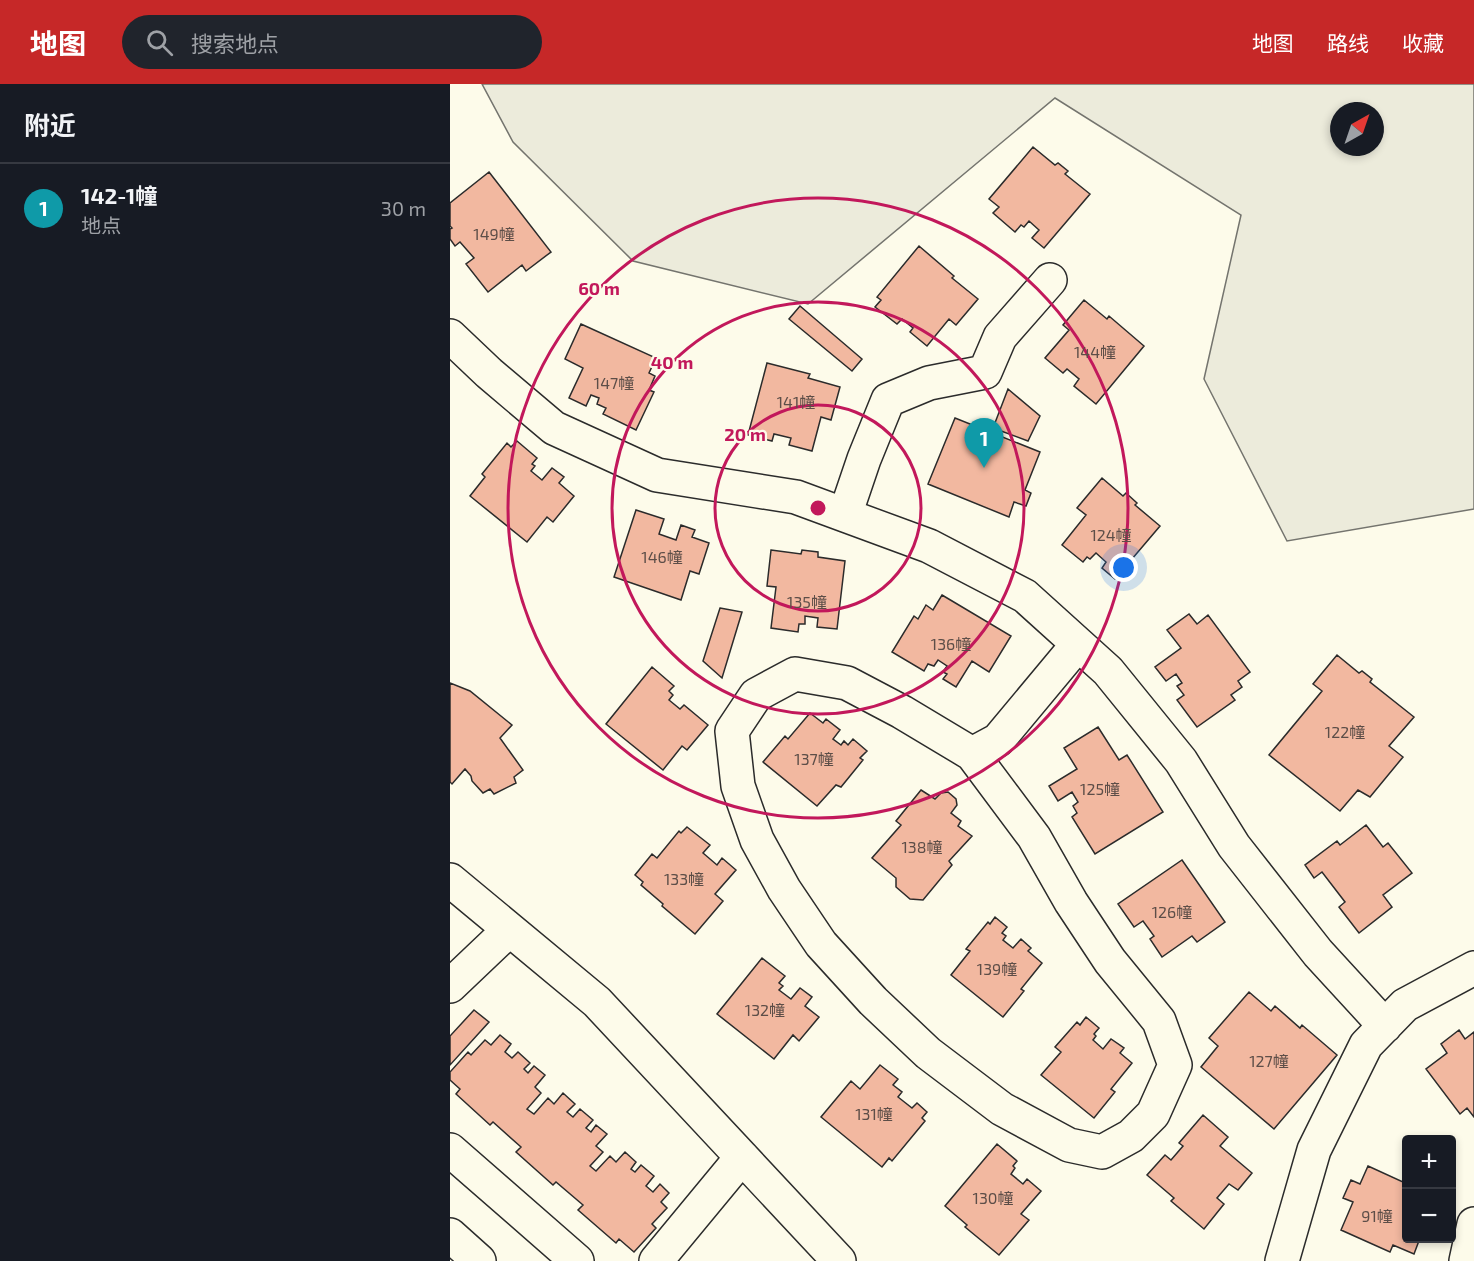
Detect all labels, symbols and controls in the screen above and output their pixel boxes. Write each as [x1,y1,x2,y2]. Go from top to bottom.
search box [122,15,542,69]
text: 地图 [30,26,86,60]
icon: search [143,26,176,59]
text: 搜索地点 [191,30,279,56]
text: 地图 [1252,30,1294,55]
text: 路线 [1327,30,1369,55]
text: 收藏 [1402,30,1444,55]
north arrow [1330,102,1384,156]
text: 附近 [24,109,76,140]
text: 142-1幢 [81,182,157,208]
text: 1 [39,196,48,220]
text: 30 m [381,196,426,220]
text: 地点 [81,213,121,237]
house number: 149幢 [473,224,515,243]
text: 60 m [578,277,620,299]
house number: 144幢 [1074,342,1116,361]
text: 40 m [651,351,693,373]
house number: 147幢 [594,373,634,392]
house number: 141幢 [777,392,815,411]
pin: 1 [964,418,1004,468]
text: 20 m [724,423,766,445]
centre of rings [808,498,828,518]
house number: 124幢 [1090,525,1132,544]
house number: 146幢 [641,547,683,566]
your location [1109,553,1138,582]
house number: 135幢 [787,592,827,611]
house number: 136幢 [931,634,971,653]
house number: 122幢 [1325,722,1365,741]
house number: 137幢 [794,749,834,768]
house number: 125幢 [1080,779,1120,798]
house number: 138幢 [902,837,942,856]
house number: 133幢 [664,869,704,888]
house number: 126幢 [1152,902,1192,921]
house number: 139幢 [977,959,1017,978]
house number: 132幢 [745,1000,785,1019]
house number: 127幢 [1249,1051,1289,1070]
house number: 131幢 [855,1104,893,1123]
map controls [1402,1135,1456,1243]
button: + [1402,1135,1456,1189]
house number: 130幢 [973,1188,1013,1207]
button: − [1402,1189,1456,1243]
house number: 91幢 [1361,1206,1393,1225]

